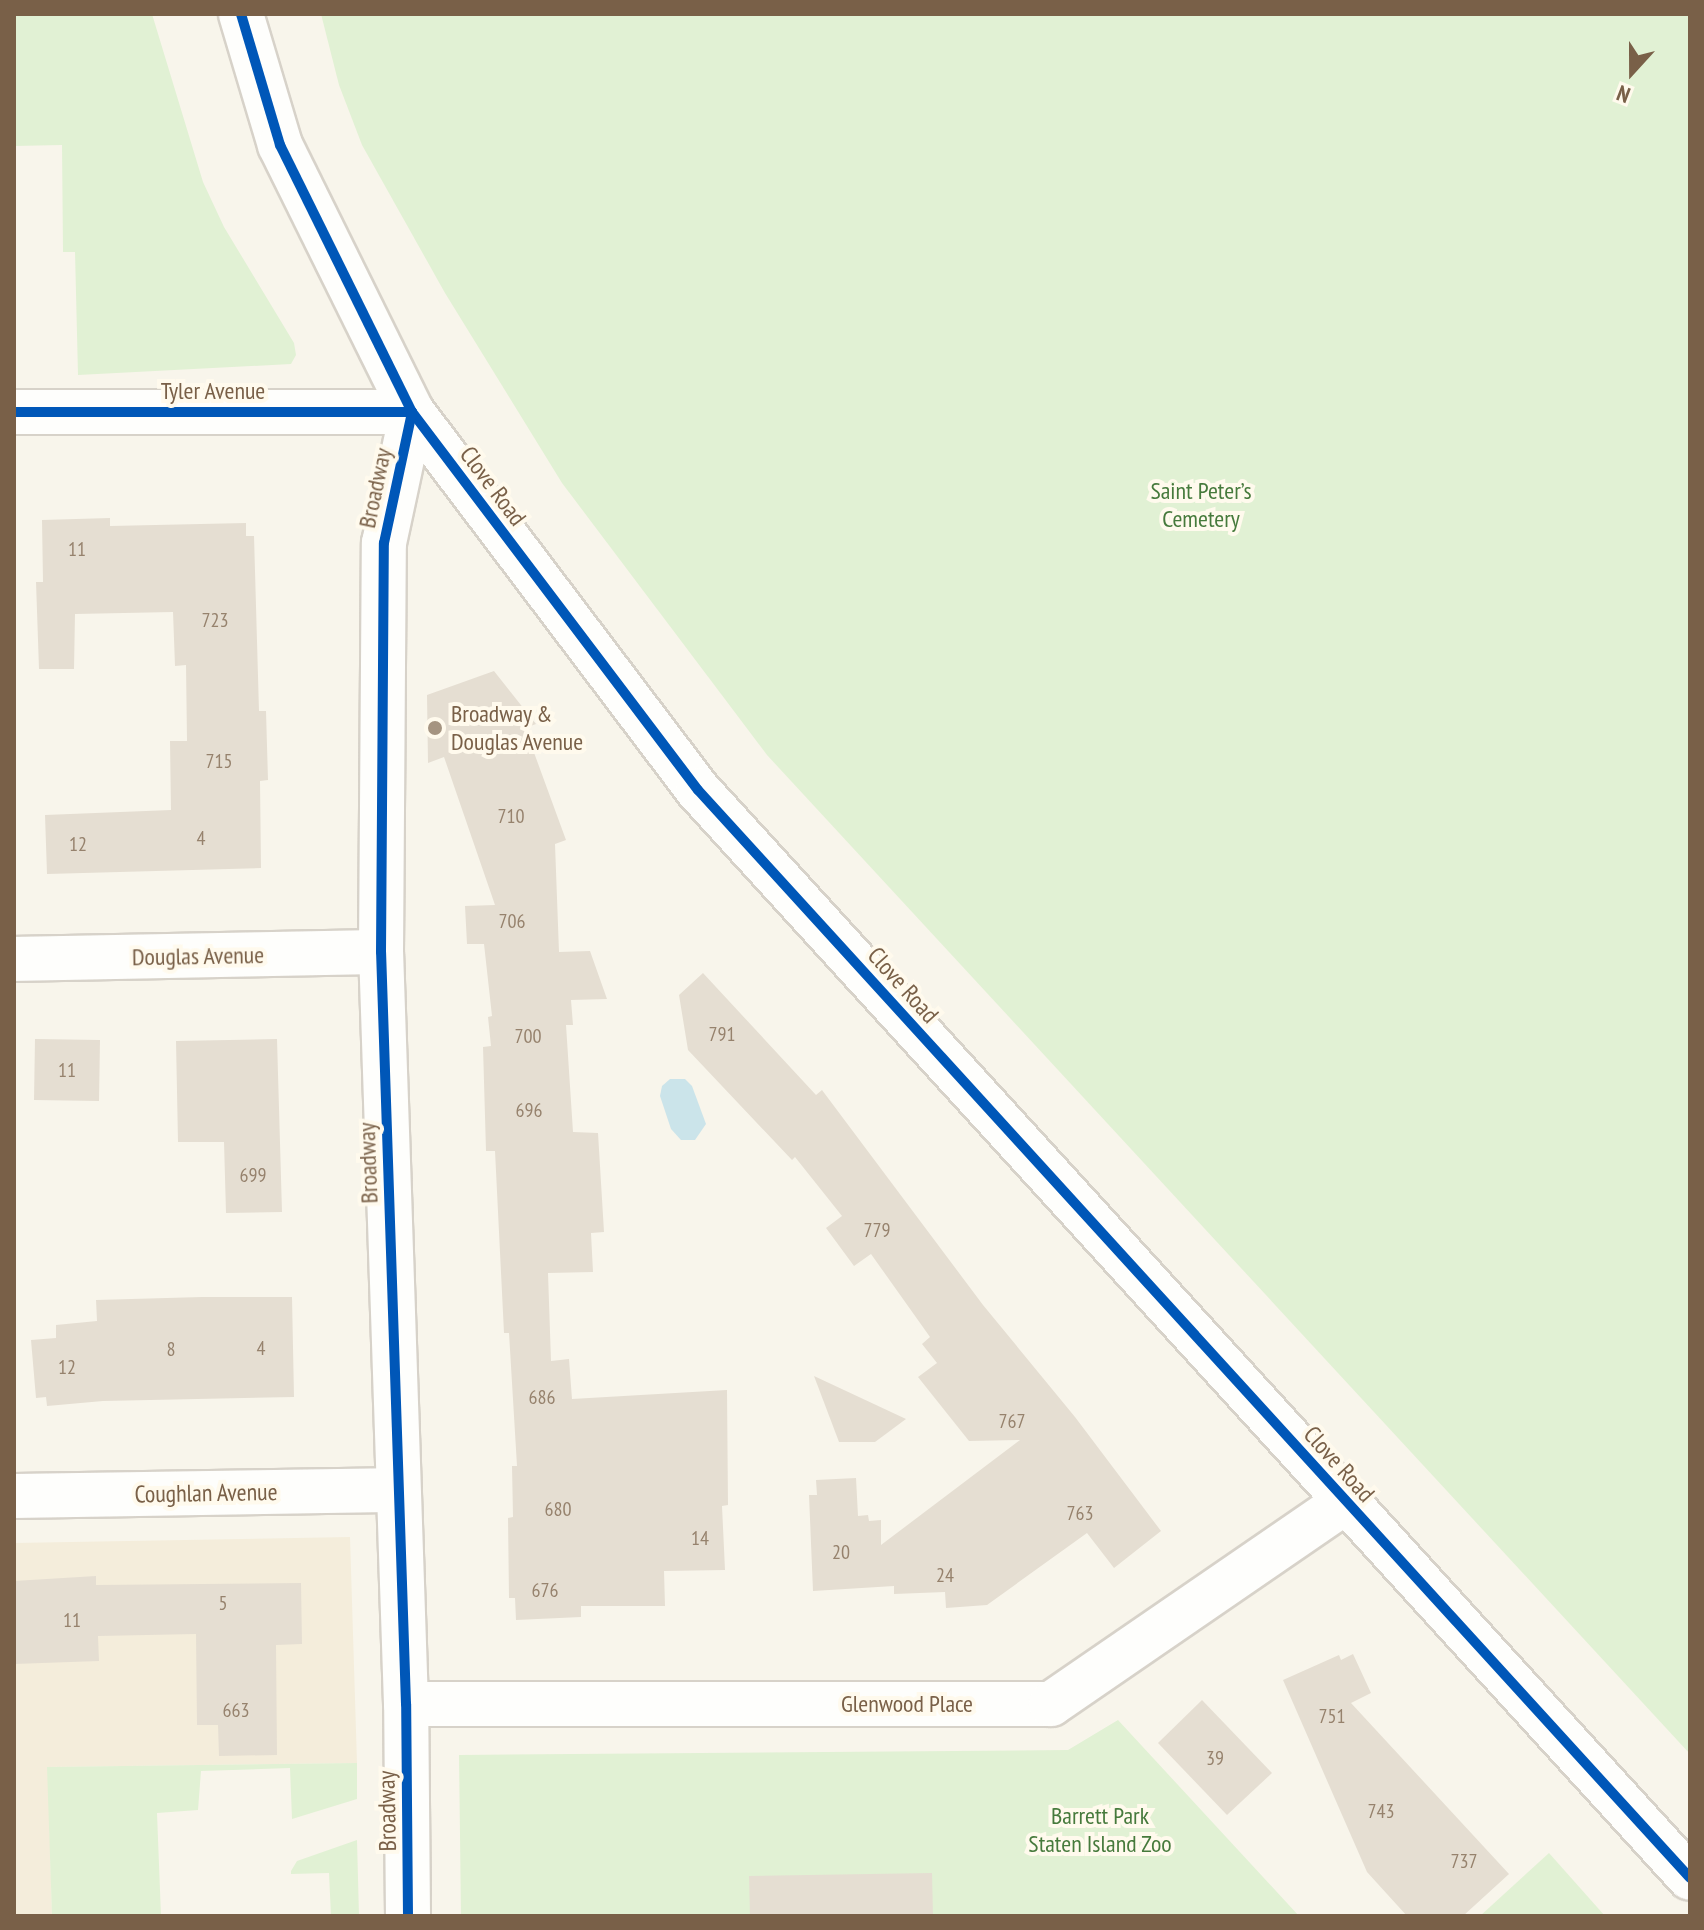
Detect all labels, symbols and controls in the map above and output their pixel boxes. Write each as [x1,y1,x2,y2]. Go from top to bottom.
north arrow [1592,32,1672,112]
text: N [1613,79,1634,110]
street label: Tyler Avenue [160,377,266,405]
street label: Clove Road [454,441,532,531]
street label: Broadway [352,445,398,531]
park label: Saint Peter’s Cemetery [1151,477,1251,533]
house number: 11 [68,537,86,561]
house number: 723 [202,608,228,632]
place label: Broadway & Douglas Avenue [451,700,584,756]
marker: Broadway & Douglas Avenue [426,719,444,737]
house number: 715 [206,749,232,773]
house number: 710 [498,804,524,828]
house number: 4 [197,826,205,850]
house number: 12 [69,832,87,856]
house number: 706 [499,909,525,933]
street label: Douglas Avenue [131,940,265,972]
street label: Clove Road [862,941,944,1029]
house number: 791 [709,1022,735,1046]
house number: 700 [515,1024,541,1048]
house number: 11 [58,1058,76,1082]
house number: 696 [516,1098,542,1122]
street label: Broadway [352,1122,384,1204]
house number: 699 [240,1163,266,1187]
house number: 779 [864,1218,890,1242]
house number: 4 [257,1336,265,1360]
house number: 8 [167,1337,175,1361]
house number: 12 [58,1355,76,1379]
house number: 686 [529,1385,555,1409]
house number: 767 [999,1409,1025,1433]
street label: Clove Road [1298,1420,1380,1508]
street label: Coughlan Avenue [134,1477,278,1509]
house number: 680 [545,1497,571,1521]
house number: 763 [1067,1501,1093,1525]
house number: 14 [691,1526,709,1550]
house number: 20 [832,1540,850,1564]
house number: 24 [936,1563,954,1587]
house number: 676 [532,1578,558,1602]
house number: 5 [219,1591,227,1615]
house number: 11 [63,1608,81,1632]
street label: Glenwood Place [841,1690,973,1718]
house number: 663 [223,1698,249,1722]
house number: 751 [1319,1704,1345,1728]
house number: 39 [1206,1746,1224,1770]
street label: Broadway [372,1770,402,1852]
house number: 743 [1368,1799,1394,1823]
park label: Barrett Park Staten Island Zoo [1028,1802,1172,1858]
house number: 737 [1451,1849,1477,1873]

